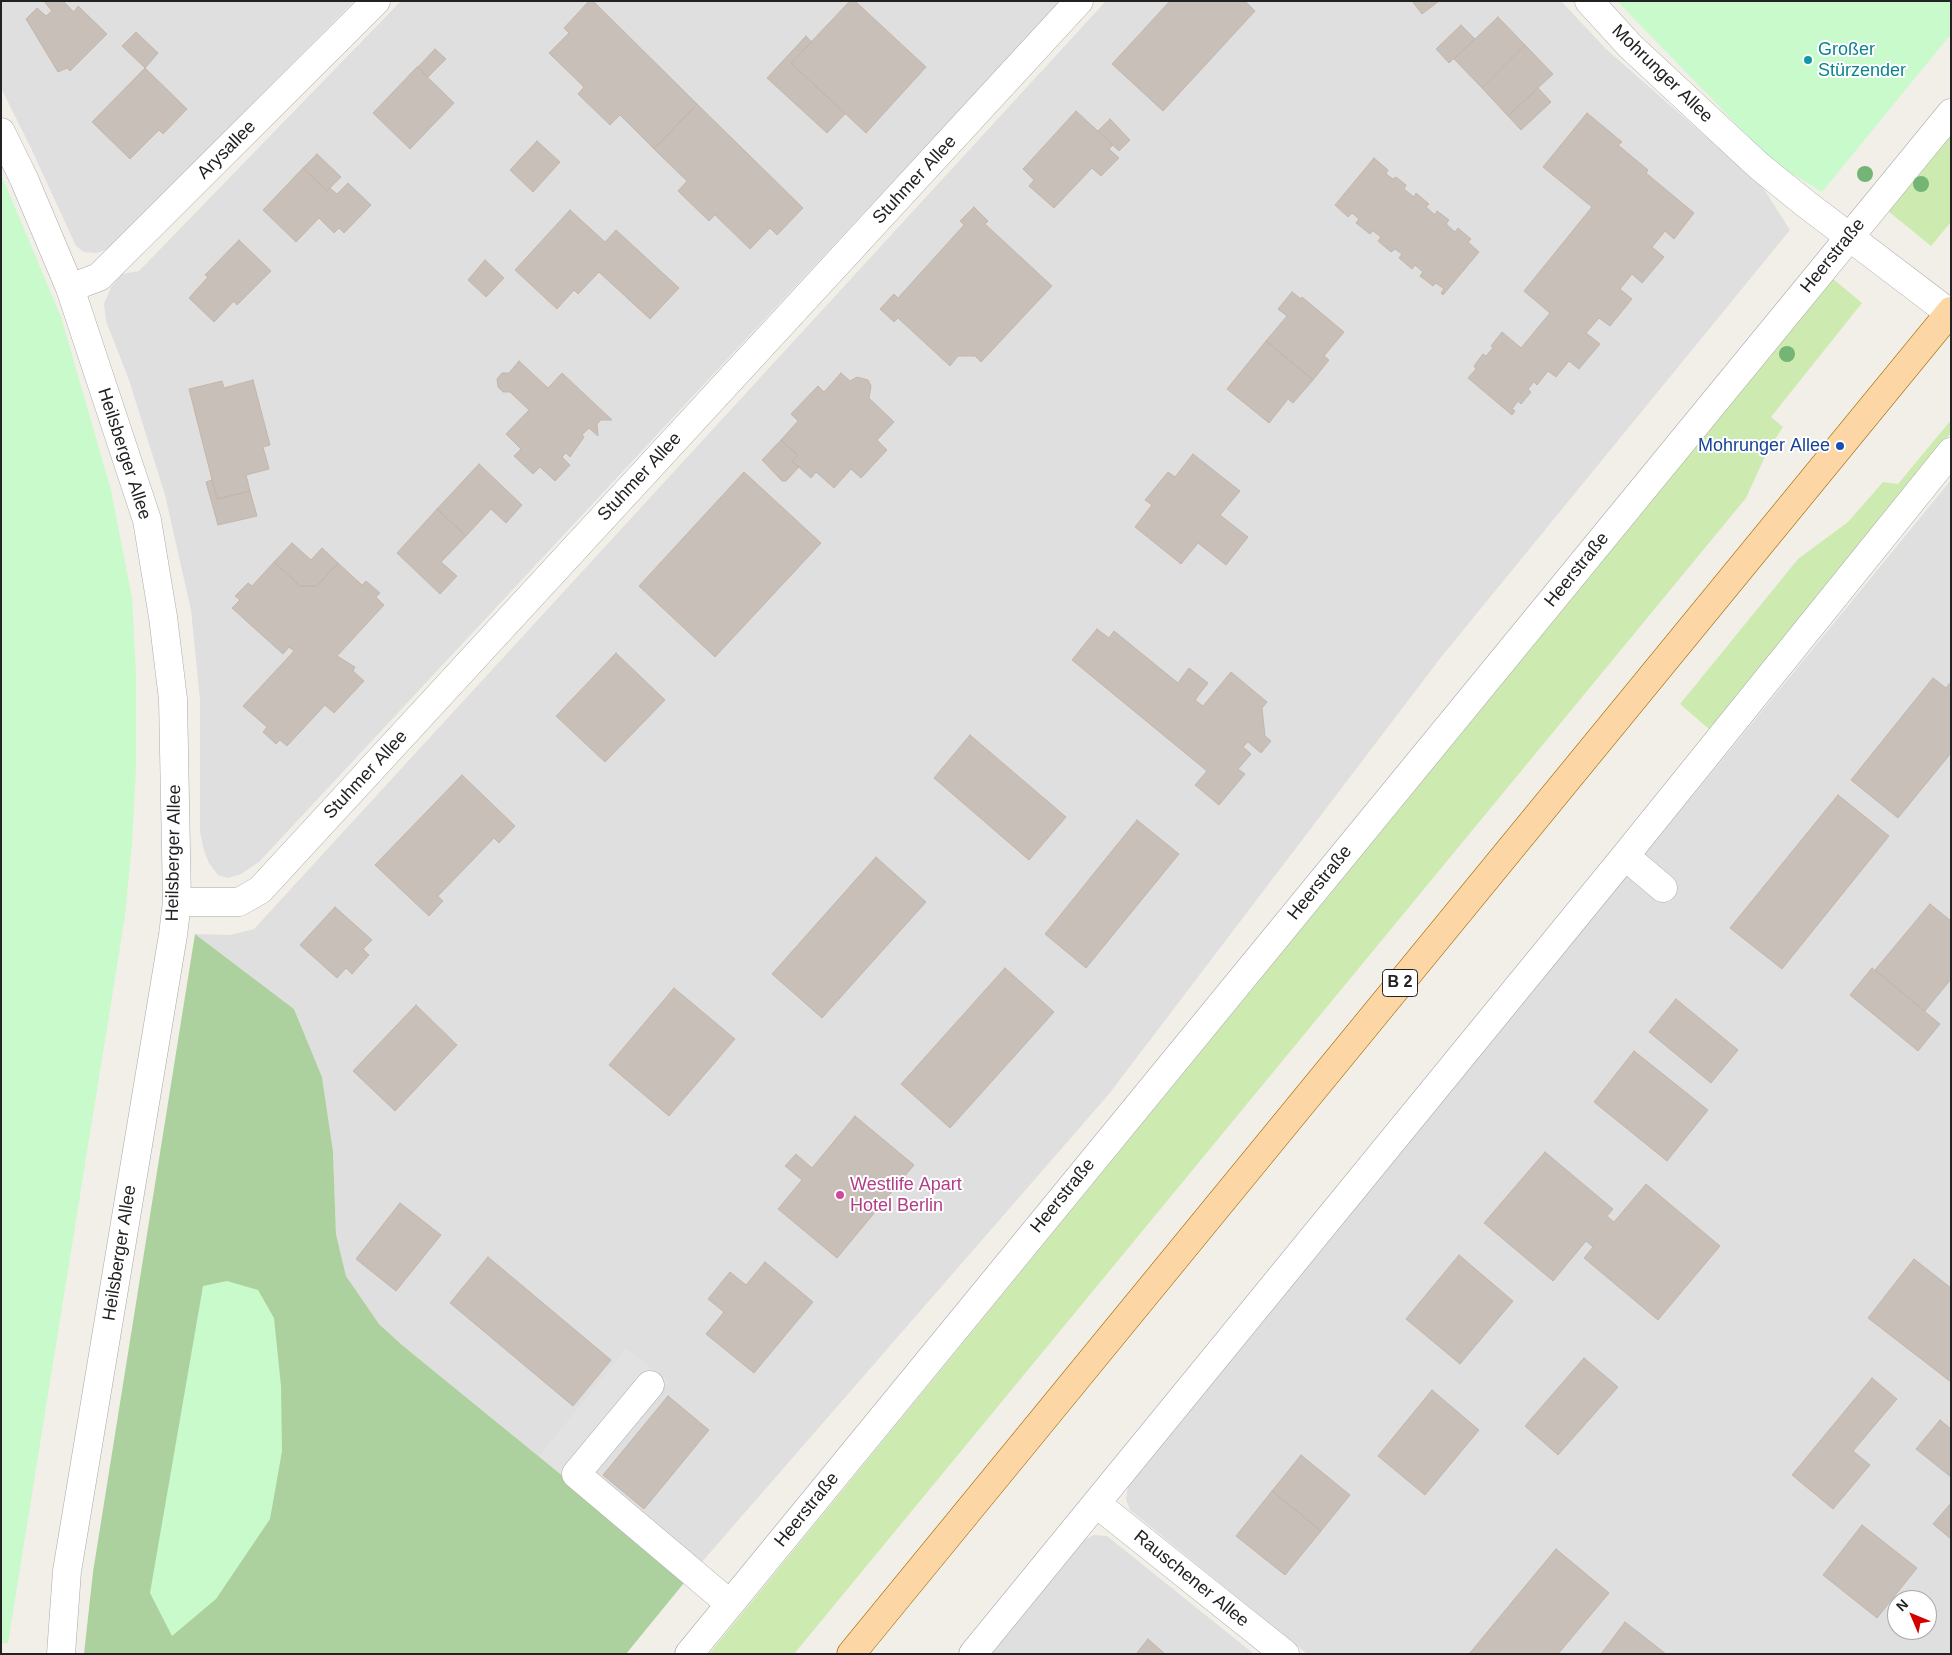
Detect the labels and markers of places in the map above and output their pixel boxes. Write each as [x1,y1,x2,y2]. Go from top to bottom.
place label: Großer Stürzender [1818,39,1906,82]
marker: Großer Stürzender [1802,54,1814,66]
place label: Mohrunger Allee [1698,435,1830,457]
marker: Mohrunger Allee [1834,440,1846,452]
place label: Westlife Apart Hotel Berlin [850,1174,962,1216]
marker: Westlife Apart Hotel Berlin [834,1189,846,1201]

